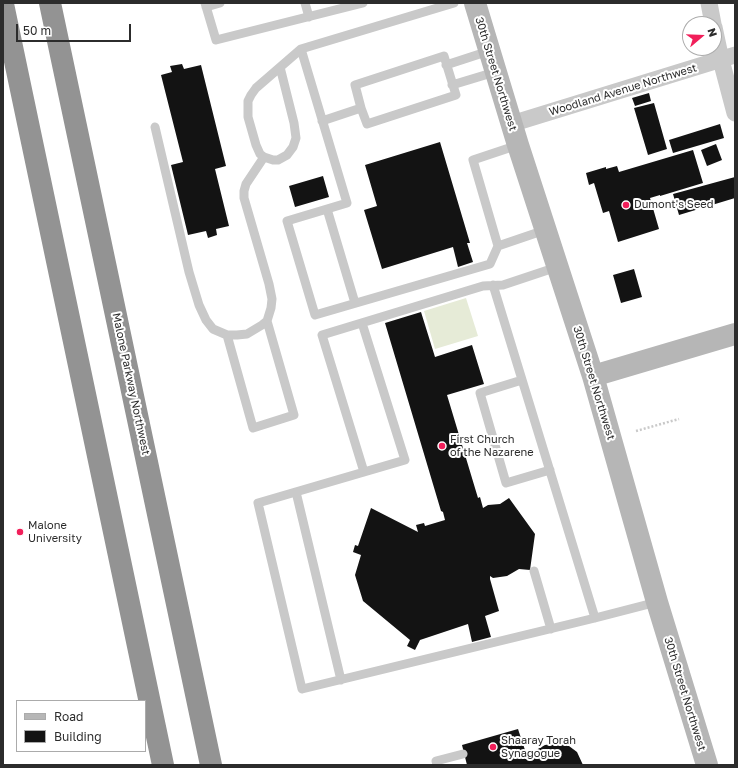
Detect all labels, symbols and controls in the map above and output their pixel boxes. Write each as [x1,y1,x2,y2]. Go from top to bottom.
street label: 30th Street Northwest [472,15,520,133]
scale bar [18,16,133,42]
north arrow [682,16,722,56]
text: 50 m [23,23,51,38]
text: N [705,26,720,38]
street label: Woodland Avenue Northwest [548,61,698,119]
place label: Dumont's Seed [634,198,713,212]
marker: Dumont's Seed [621,200,631,210]
street label: Malone Parkway Northwest [109,312,153,456]
street label: 30th Street Northwest [570,324,618,442]
place label: First Church of the Nazarene [450,433,534,459]
marker: First Church of the Nazarene [437,441,447,451]
place label: Malone University [28,519,82,545]
marker: Malone University [15,527,25,537]
street label: 30th Street Northwest [661,635,709,753]
legend [16,700,146,752]
text: Road [54,709,83,724]
text: Building [54,729,102,744]
place label: Shaaray Torah Synagogue [501,734,576,760]
marker: Shaaray Torah Synagogue [488,742,498,752]

